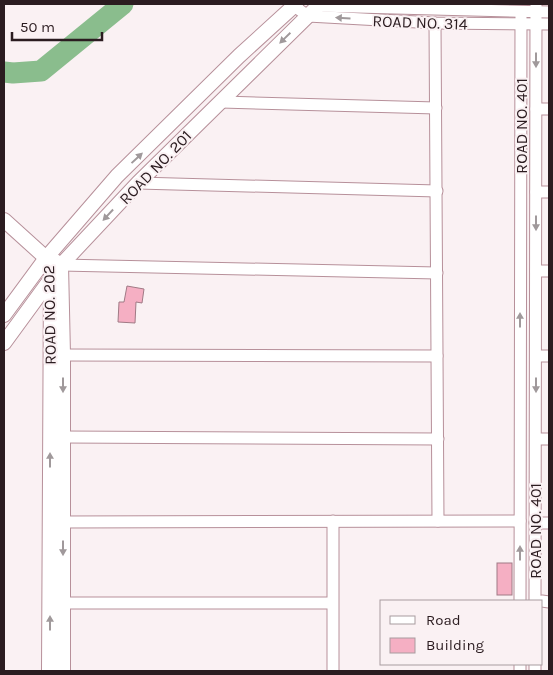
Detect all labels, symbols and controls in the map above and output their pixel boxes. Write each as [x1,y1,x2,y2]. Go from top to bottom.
scale bar [12,10,102,42]
street label: ROAD NO. 314 [372,11,468,34]
one-way arrow [335,14,351,22]
text: 50 m [20,18,55,36]
one-way arrow [279,32,291,44]
one-way arrow [532,52,540,68]
street label: ROAD NO. 401 [512,78,531,174]
street label: ROAD NO. 201 [115,126,195,208]
one-way arrow [130,152,142,164]
one-way arrow [102,208,114,220]
one-way arrow [532,215,540,231]
street label: ROAD NO. 202 [39,265,60,365]
one-way arrow [516,312,524,328]
one-way arrow [532,377,540,393]
one-way arrow [59,378,67,394]
one-way arrow [46,452,54,468]
street label: ROAD NO. 401 [526,483,545,579]
one-way arrow [59,540,67,556]
one-way arrow [516,544,524,560]
legend [380,600,543,665]
text: Road [426,611,461,629]
one-way arrow [46,614,54,630]
text: Building [426,636,484,654]

